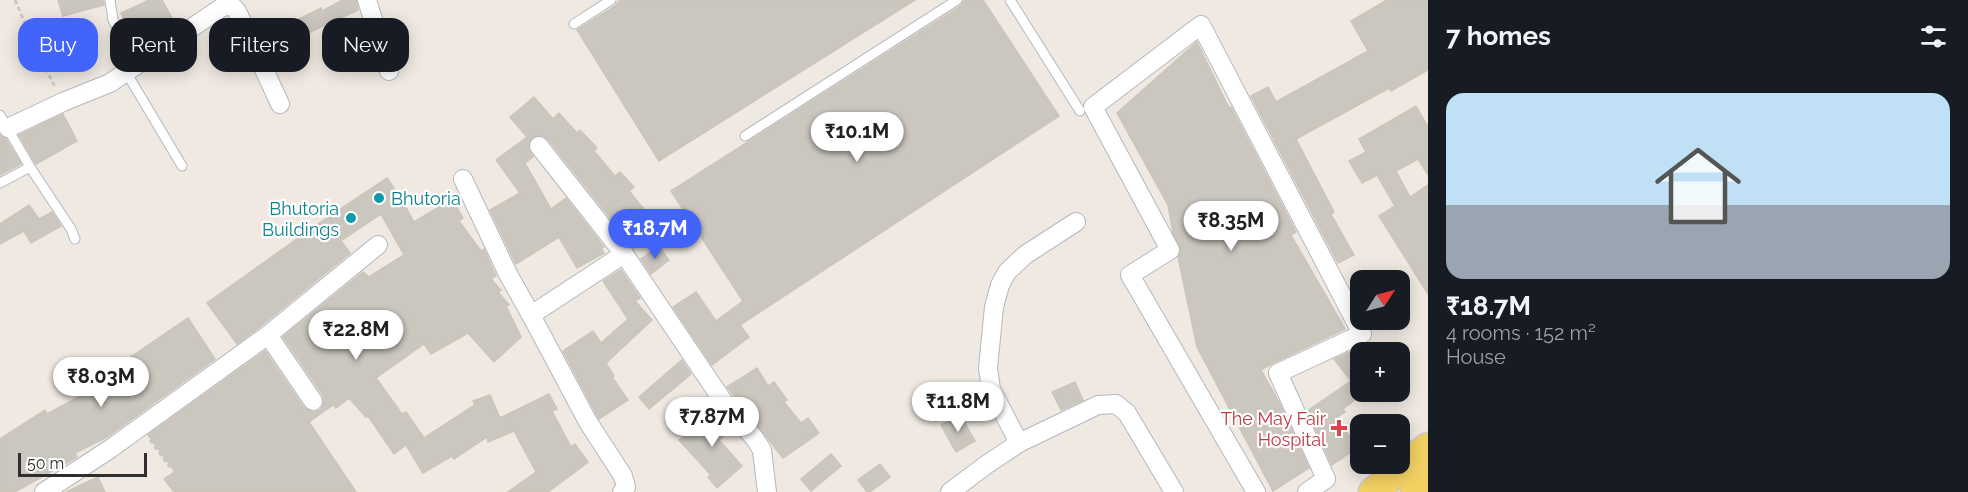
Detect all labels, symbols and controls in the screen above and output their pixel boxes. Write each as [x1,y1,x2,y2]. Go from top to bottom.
chip: Buy [18,18,98,72]
chip: Rent [110,18,197,72]
chip: Filters [209,18,310,72]
chip: New [322,18,409,72]
icon: filters [1917,20,1950,53]
text: 7 homes [1446,21,1551,51]
pin: ₹10.1M [808,112,906,163]
text: ₹10.1M [825,119,889,143]
icon: home [1644,132,1752,240]
place label: Bhutoria [391,188,461,209]
marker: Bhutoria [372,191,386,205]
place label: Bhutoria Buildings [262,198,339,240]
pin: ₹8.35M [1182,201,1280,252]
text: ₹8.35M [1198,208,1264,232]
pin: ₹18.7M [606,209,704,260]
marker: Bhutoria Buildings [344,211,358,225]
text: ₹18.7M [622,216,688,240]
north arrow [1350,270,1410,330]
map controls [1350,270,1410,474]
text: ₹18.7M [1446,291,1531,321]
pin: ₹22.8M [307,310,405,361]
text: ₹22.8M [322,317,390,341]
text: 4 rooms · 152 m² [1446,321,1596,345]
button: + [1350,342,1410,402]
text: House [1446,345,1506,369]
pin: ₹8.03M [52,357,150,408]
text: ₹8.03M [67,364,135,388]
pin: ₹11.8M [909,382,1007,433]
text: ₹11.8M [926,389,990,413]
pin: ₹7.87M [663,397,761,448]
text: ₹7.87M [679,404,745,428]
place label: The May Fair Hospital [1221,408,1327,450]
button: − [1350,414,1410,474]
marker: The May Fair Hospital [1330,419,1348,437]
scale bar [18,450,147,478]
text: 50 m [27,454,64,473]

